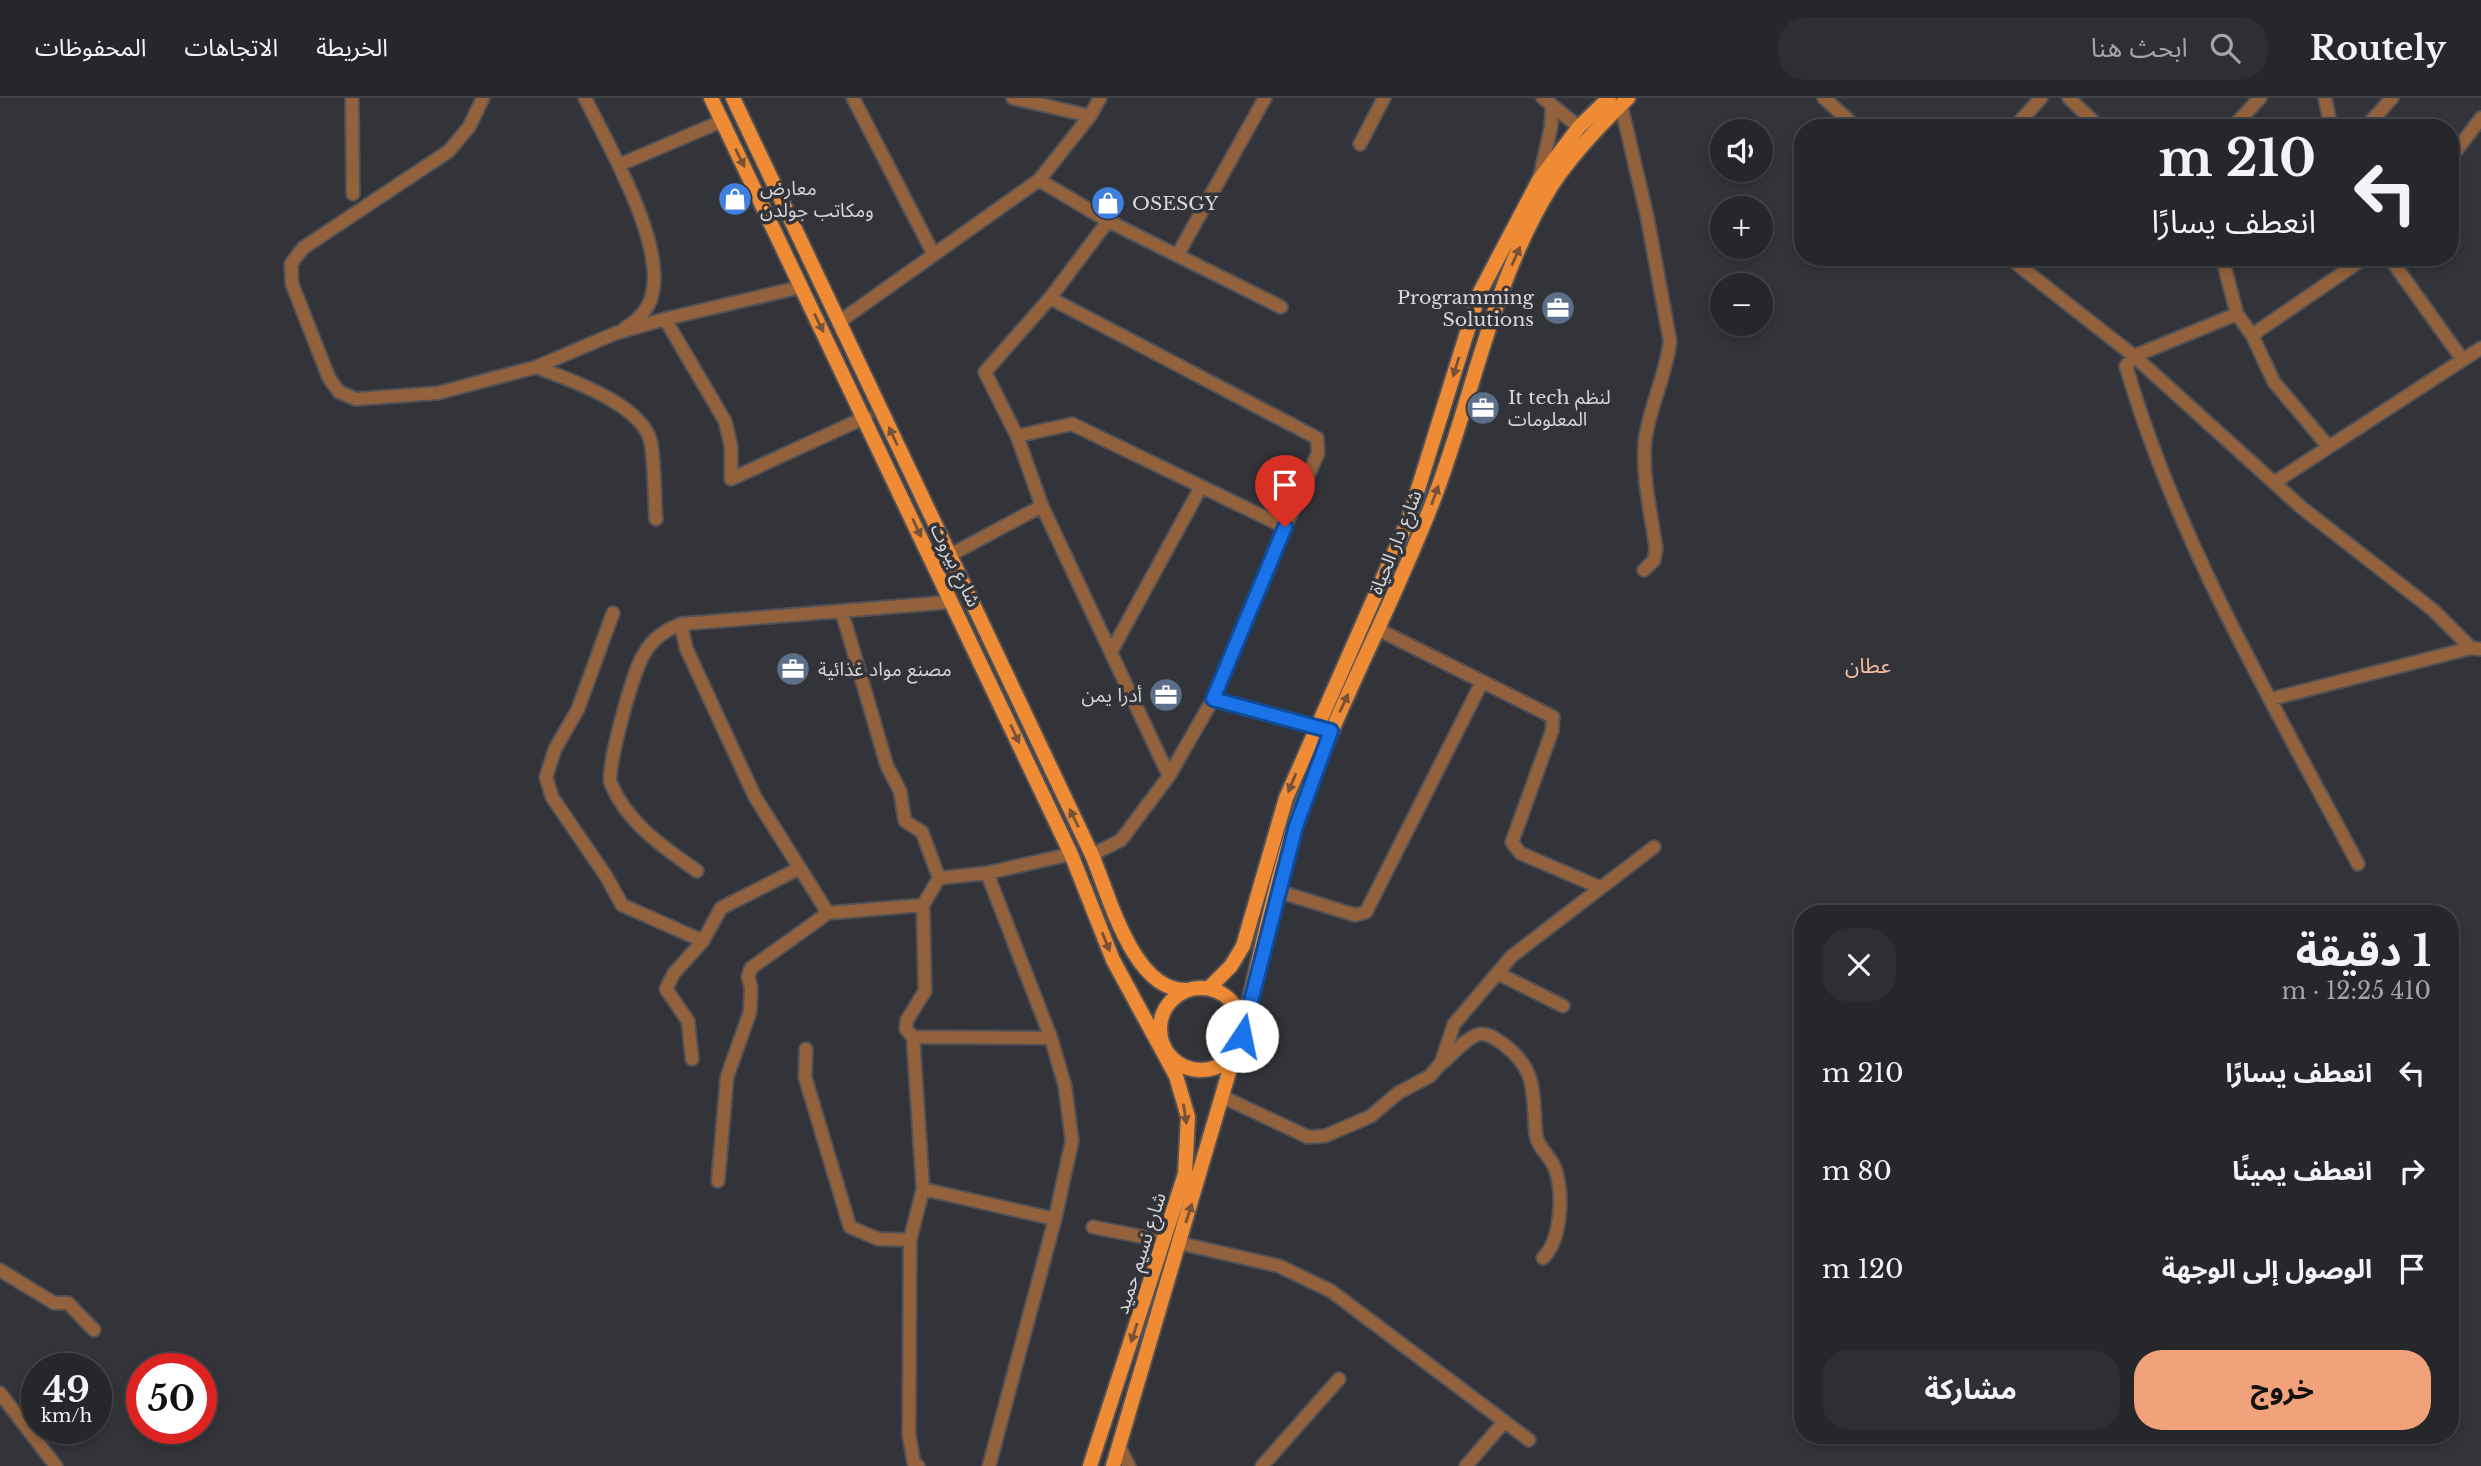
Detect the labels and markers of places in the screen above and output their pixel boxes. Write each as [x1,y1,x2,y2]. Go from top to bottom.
place label: معارض ومكاتب جولدن [760,177,874,222]
shop icon: معارض ومكاتب جولدن [716,180,754,218]
shop icon: OSESGY [1089,184,1127,222]
place label: OSESGY [1132,192,1219,215]
place label: Programming Solutions [1397,286,1535,331]
office icon: Programming Solutions [1539,289,1577,327]
place label: It tech لنظم المعلومات [1508,386,1611,431]
office icon: It tech لنظم المعلومات [1464,389,1502,427]
pin [1255,455,1315,527]
office icon: مصنع مواد غذائية [774,650,812,688]
place label: مصنع مواد غذائية [818,658,952,684]
office icon: أدرا يمن [1147,676,1185,714]
place label: أدرا يمن [1081,684,1142,707]

